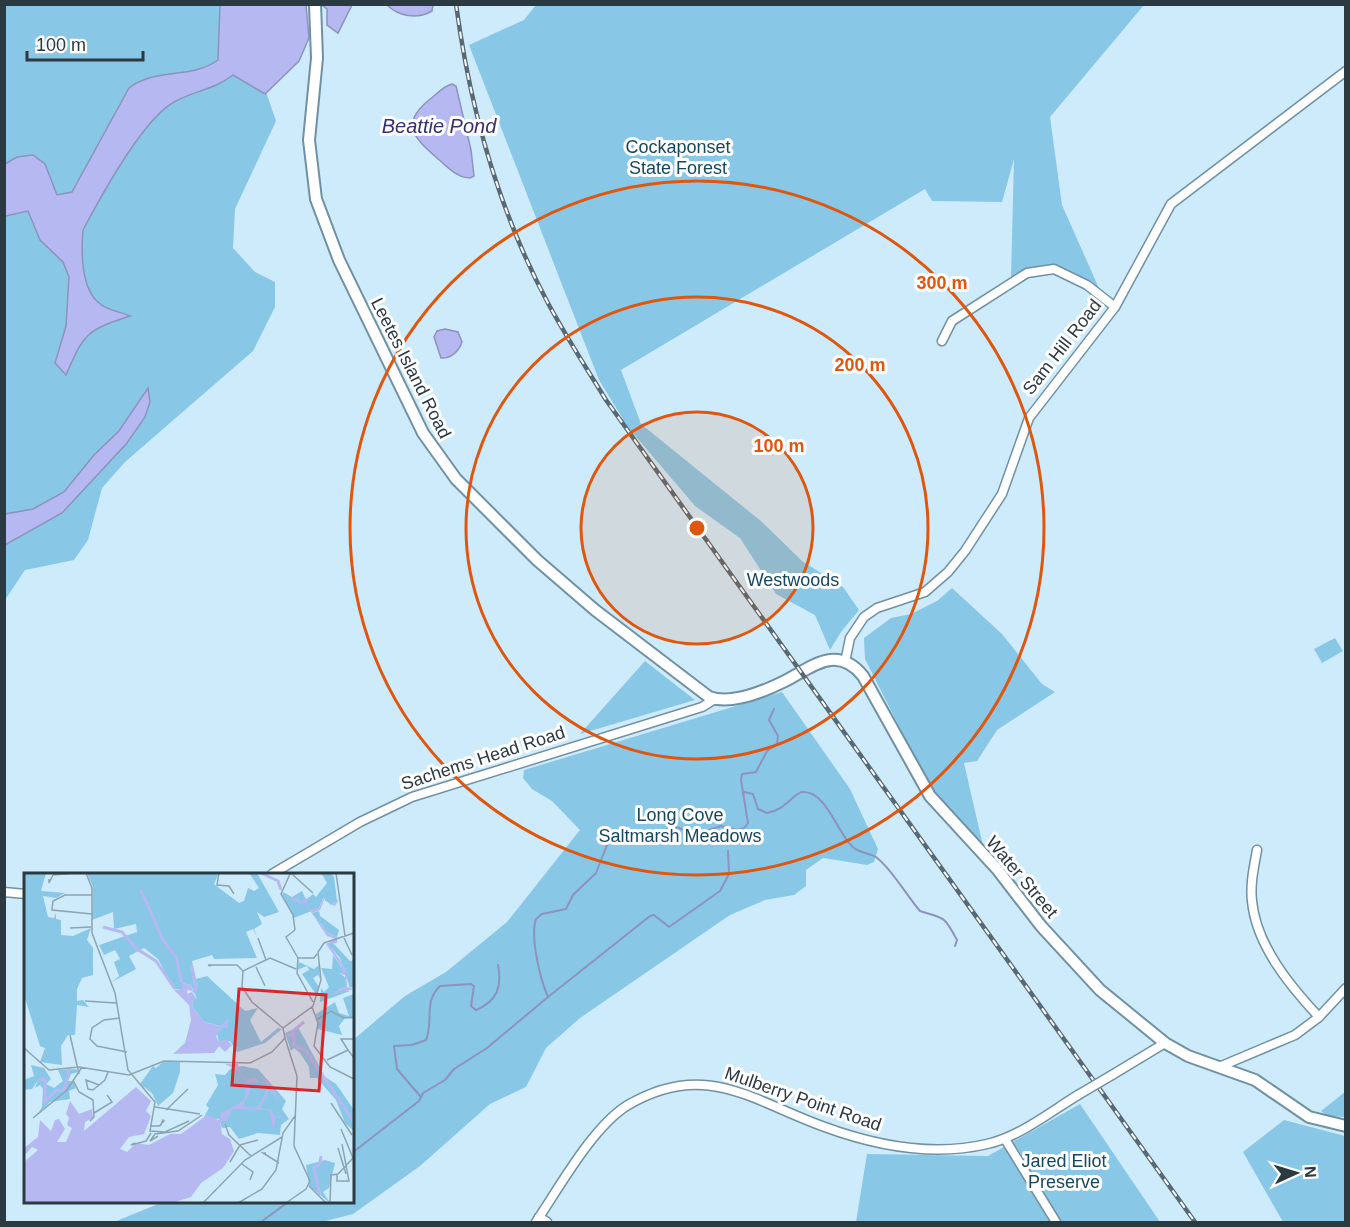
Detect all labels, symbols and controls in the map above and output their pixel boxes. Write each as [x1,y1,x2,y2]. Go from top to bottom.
scale bar [27,24,142,62]
text: 100 m [36,35,86,55]
water label: Beattie Pond [382,115,497,137]
park label: Cockaponset State Forest [625,137,731,178]
text: 300 m [916,273,968,293]
street label: Leetes Island Road [367,294,455,442]
street label: Sam Hill Road [1019,296,1105,398]
text: 200 m [834,355,886,375]
text: 100 m [753,436,805,456]
centre of rings [687,518,707,538]
park label: Westwoods [747,570,839,590]
street label: Sachems Head Road [399,722,567,794]
park label: Long Cove Saltmarsh Meadows [598,805,762,846]
street label: Water Street [982,832,1062,922]
inset map [24,873,354,1203]
street label: Mulberry Point Road [722,1063,884,1135]
north arrow [1266,1143,1326,1203]
park label: Jared Eliot Preserve [1021,1151,1107,1192]
text: N [1302,1166,1319,1178]

